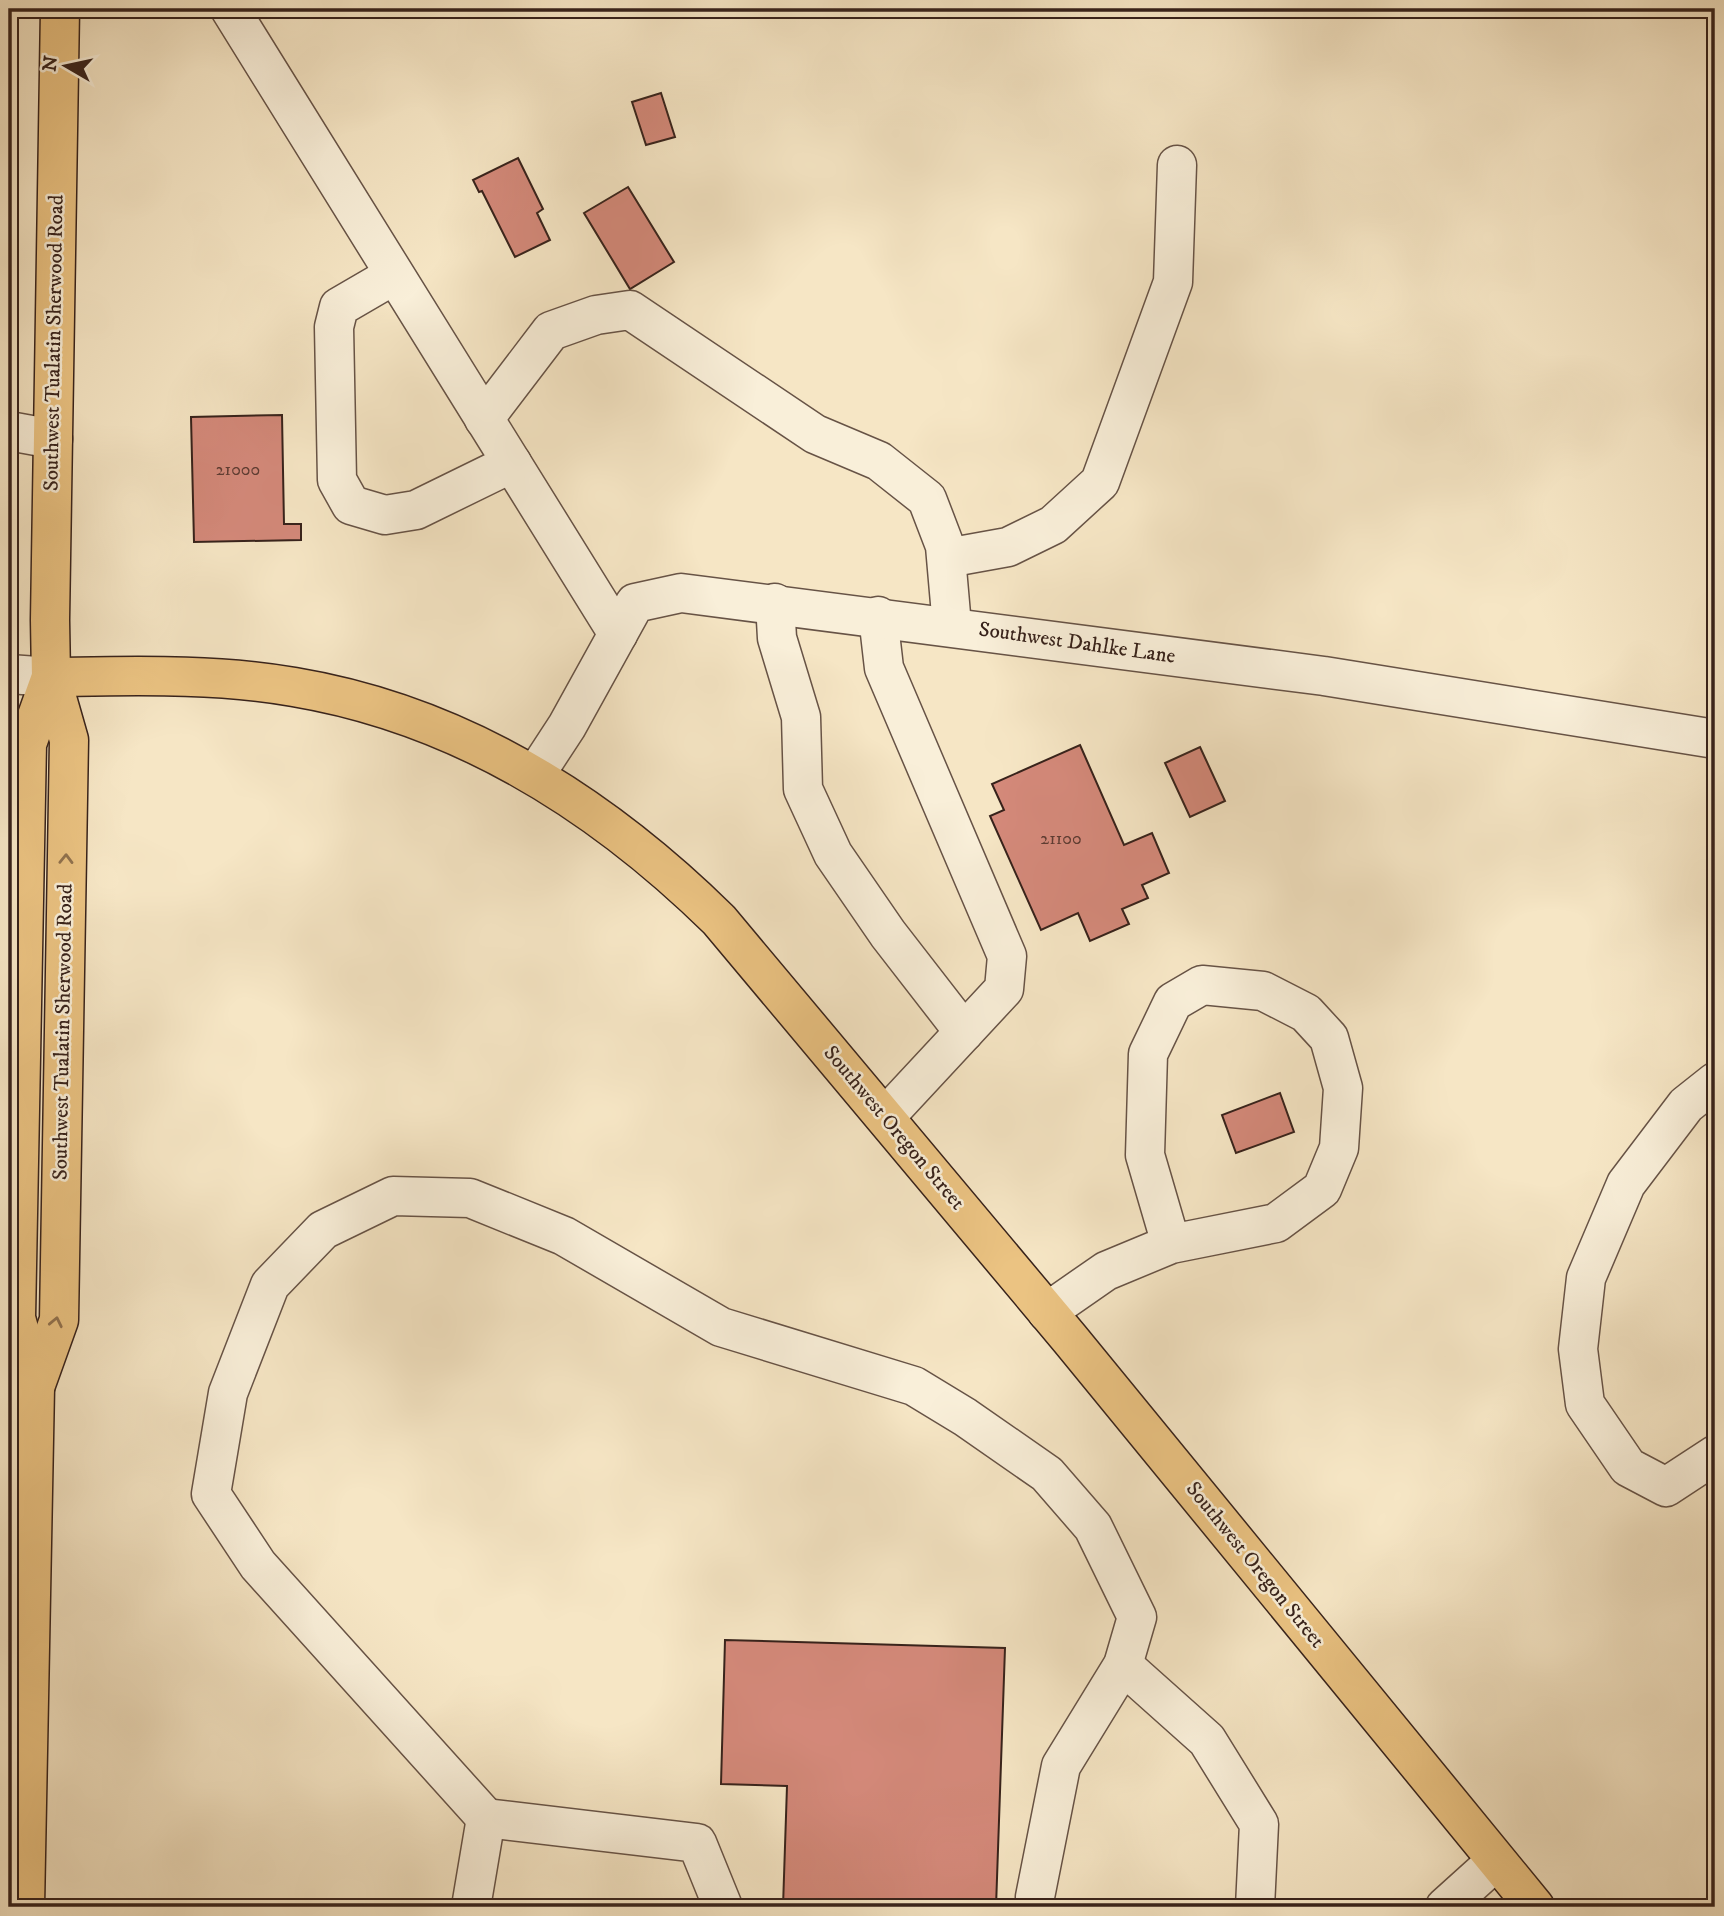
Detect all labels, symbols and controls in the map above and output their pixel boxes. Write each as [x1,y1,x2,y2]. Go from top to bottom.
north arrow [32,32,102,102]
text: N [38,54,63,73]
street label: Southwest Tualatin Sherwood Road [38,194,70,491]
house number: 21000 [216,459,260,481]
street label: Southwest Dahlke Lane [977,616,1177,670]
house number: 21100 [1040,828,1082,850]
one-way arrow [58,854,73,865]
street label: Southwest Tualatin Sherwood Road [47,883,79,1180]
street label: Southwest Oregon Street [818,1041,970,1216]
one-way arrow [48,1316,63,1328]
street label: Southwest Oregon Street [1180,1477,1330,1654]

